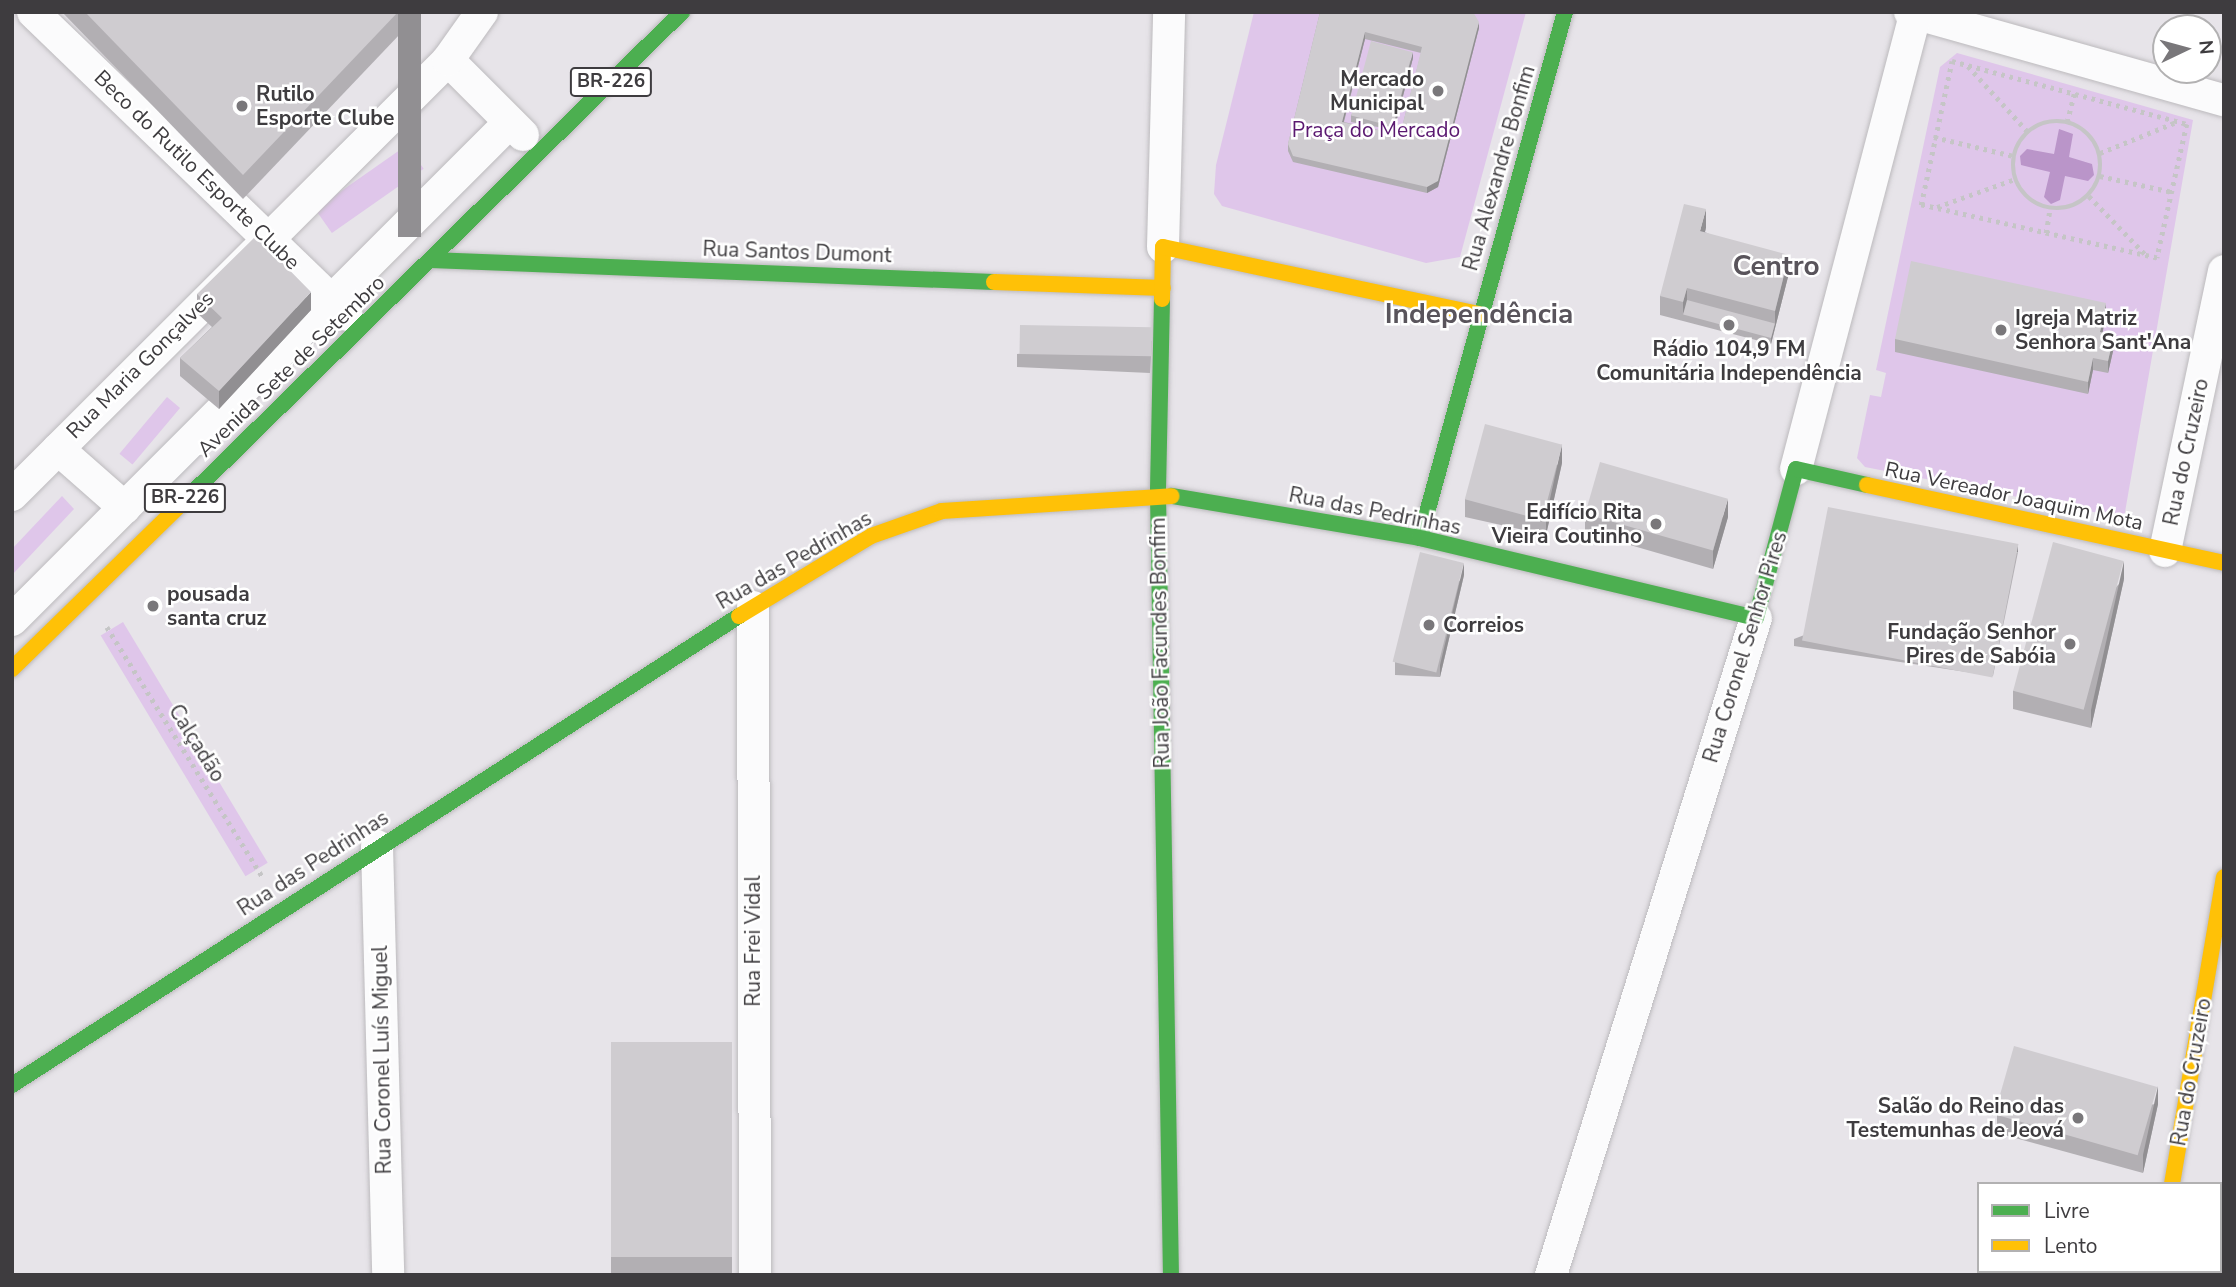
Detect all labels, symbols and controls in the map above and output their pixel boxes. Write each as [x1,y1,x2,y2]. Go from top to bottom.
north arrow [2152,14,2222,84]
text: N [2192,39,2219,56]
street label: Rua Alexandre Bonfim [1458,62,1540,274]
street label: Beco do Rutilo Esporte Clube [89,65,305,275]
road number: BR-226 [569,66,653,97]
place label: Mercado Municipal [1330,66,1424,116]
place label: Rutilo Esporte Clube [256,81,394,131]
marker: Mercado Municipal [1430,83,1446,99]
marker: Rutilo Esporte Clube [234,98,250,114]
park label: Praça do Mercado [1292,117,1460,143]
street label: Rua Santos Dumont [702,236,892,268]
district label: Centro [1732,249,1820,283]
street label: Avenida Sete de Setembro [192,270,390,462]
street label: Rua Maria Gonçalves [61,286,219,444]
district label: Independência [1385,297,1573,331]
place label: Igreja Matriz Senhora Sant'Ana [2015,305,2191,355]
marker: Rádio 104,9 FM Comunitária Independência [1721,317,1737,333]
marker: Igreja Matriz Senhora Sant'Ana [1993,322,2009,338]
place label: Rádio 104,9 FM Comunitária Independência [1596,336,1862,386]
street label: Rua do Cruzeiro [2158,376,2214,528]
street label: Rua Vereador Joaquim Mota [1883,456,2145,536]
road number: BR-226 [143,482,227,513]
street label: Rua das Pedrinhas [1287,482,1463,540]
place label: Edifício Rita Vieira Coutinho [1492,499,1642,549]
street label: Rua das Pedrinhas [712,505,876,615]
marker: Edifício Rita Vieira Coutinho [1648,516,1664,532]
street label: Rua João Facundes Bonfim [1145,517,1175,769]
street label: Rua Coronel Senhor Pires [1698,528,1792,766]
place label: pousada santa cruz [167,581,266,631]
marker: pousada santa cruz [145,598,161,614]
place label: Correios [1443,612,1524,638]
marker: Correios [1421,617,1437,633]
place label: Fundação Senhor Pires de Sabóia [1887,619,2056,669]
marker: Fundação Senhor Pires de Sabóia [2062,636,2078,652]
street label: Calçadão [163,699,231,787]
street label: Rua das Pedrinhas [233,805,393,921]
street label: Rua Frei Vidal [740,875,766,1007]
street label: Rua Coronel Luís Miguel [367,945,397,1175]
street label: Rua do Cruzeiro [2166,996,2216,1148]
place label: Salão do Reino das Testemunhas de Jeová [1846,1093,2064,1143]
marker: Salão do Reino das Testemunhas de Jeová [2070,1110,2086,1126]
legend [1977,1182,2222,1273]
text: Livre [2044,1197,2090,1225]
text: Lento [2044,1232,2097,1260]

